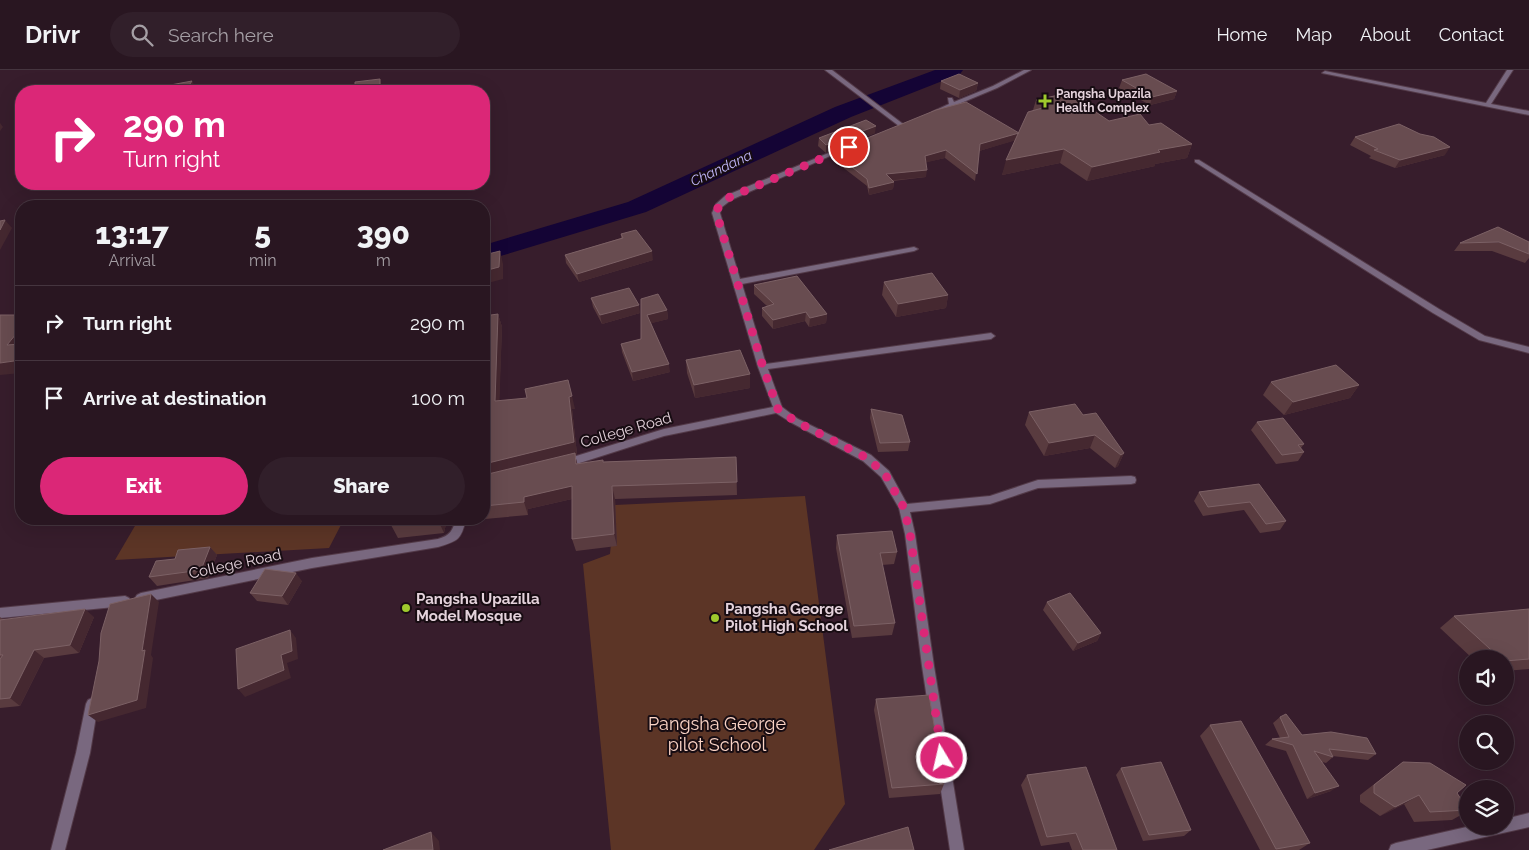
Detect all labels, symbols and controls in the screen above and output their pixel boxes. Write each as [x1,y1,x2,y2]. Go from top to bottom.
search box [110,12,460,57]
text: Drivr [25,20,80,49]
icon: search [128,21,156,49]
text: Search here [168,24,274,46]
text: Home [1216,24,1267,45]
text: Map [1295,24,1332,45]
text: About [1360,24,1411,45]
text: Contact [1439,24,1504,45]
place label: Pangsha Upazila Health Complex [1056,87,1151,115]
marker: Pangsha Upazila Health Complex [1038,94,1052,108]
text: 290 m [123,104,226,145]
icon: right [40,105,105,170]
pin [828,126,870,168]
icon: arrive [835,133,863,161]
text: Turn right [123,146,220,172]
water label: Chandana [688,147,754,189]
text: 13:17 [95,216,169,251]
text: 5 [254,216,271,251]
text: 390 [357,216,410,251]
text: Arrival [109,251,155,270]
text: min [249,251,277,270]
text: m [376,251,391,270]
icon: right [40,309,68,337]
text: Turn right [83,312,172,334]
text: 290 m [410,312,465,334]
icon: arrive [40,384,68,412]
text: Arrive at destination [83,387,267,409]
text: 100 m [411,387,465,409]
street label: College Road [578,408,674,452]
button: Exit [40,457,248,515]
button: Share [258,457,465,515]
street label: College Road [187,545,283,583]
place label: Pangsha Upazilla Model Mosque [416,590,540,625]
place label: Pangsha George Pilot High School [725,600,848,635]
marker: Pangsha Upazilla Model Mosque [400,602,412,614]
marker: Pangsha George Pilot High School [709,612,721,624]
map controls [1459,650,1514,835]
button: sound [1459,650,1514,705]
park label: Pangsha George pilot School [648,713,786,755]
button: search [1459,715,1514,770]
position arrow [915,731,967,783]
button: layers [1459,780,1514,835]

